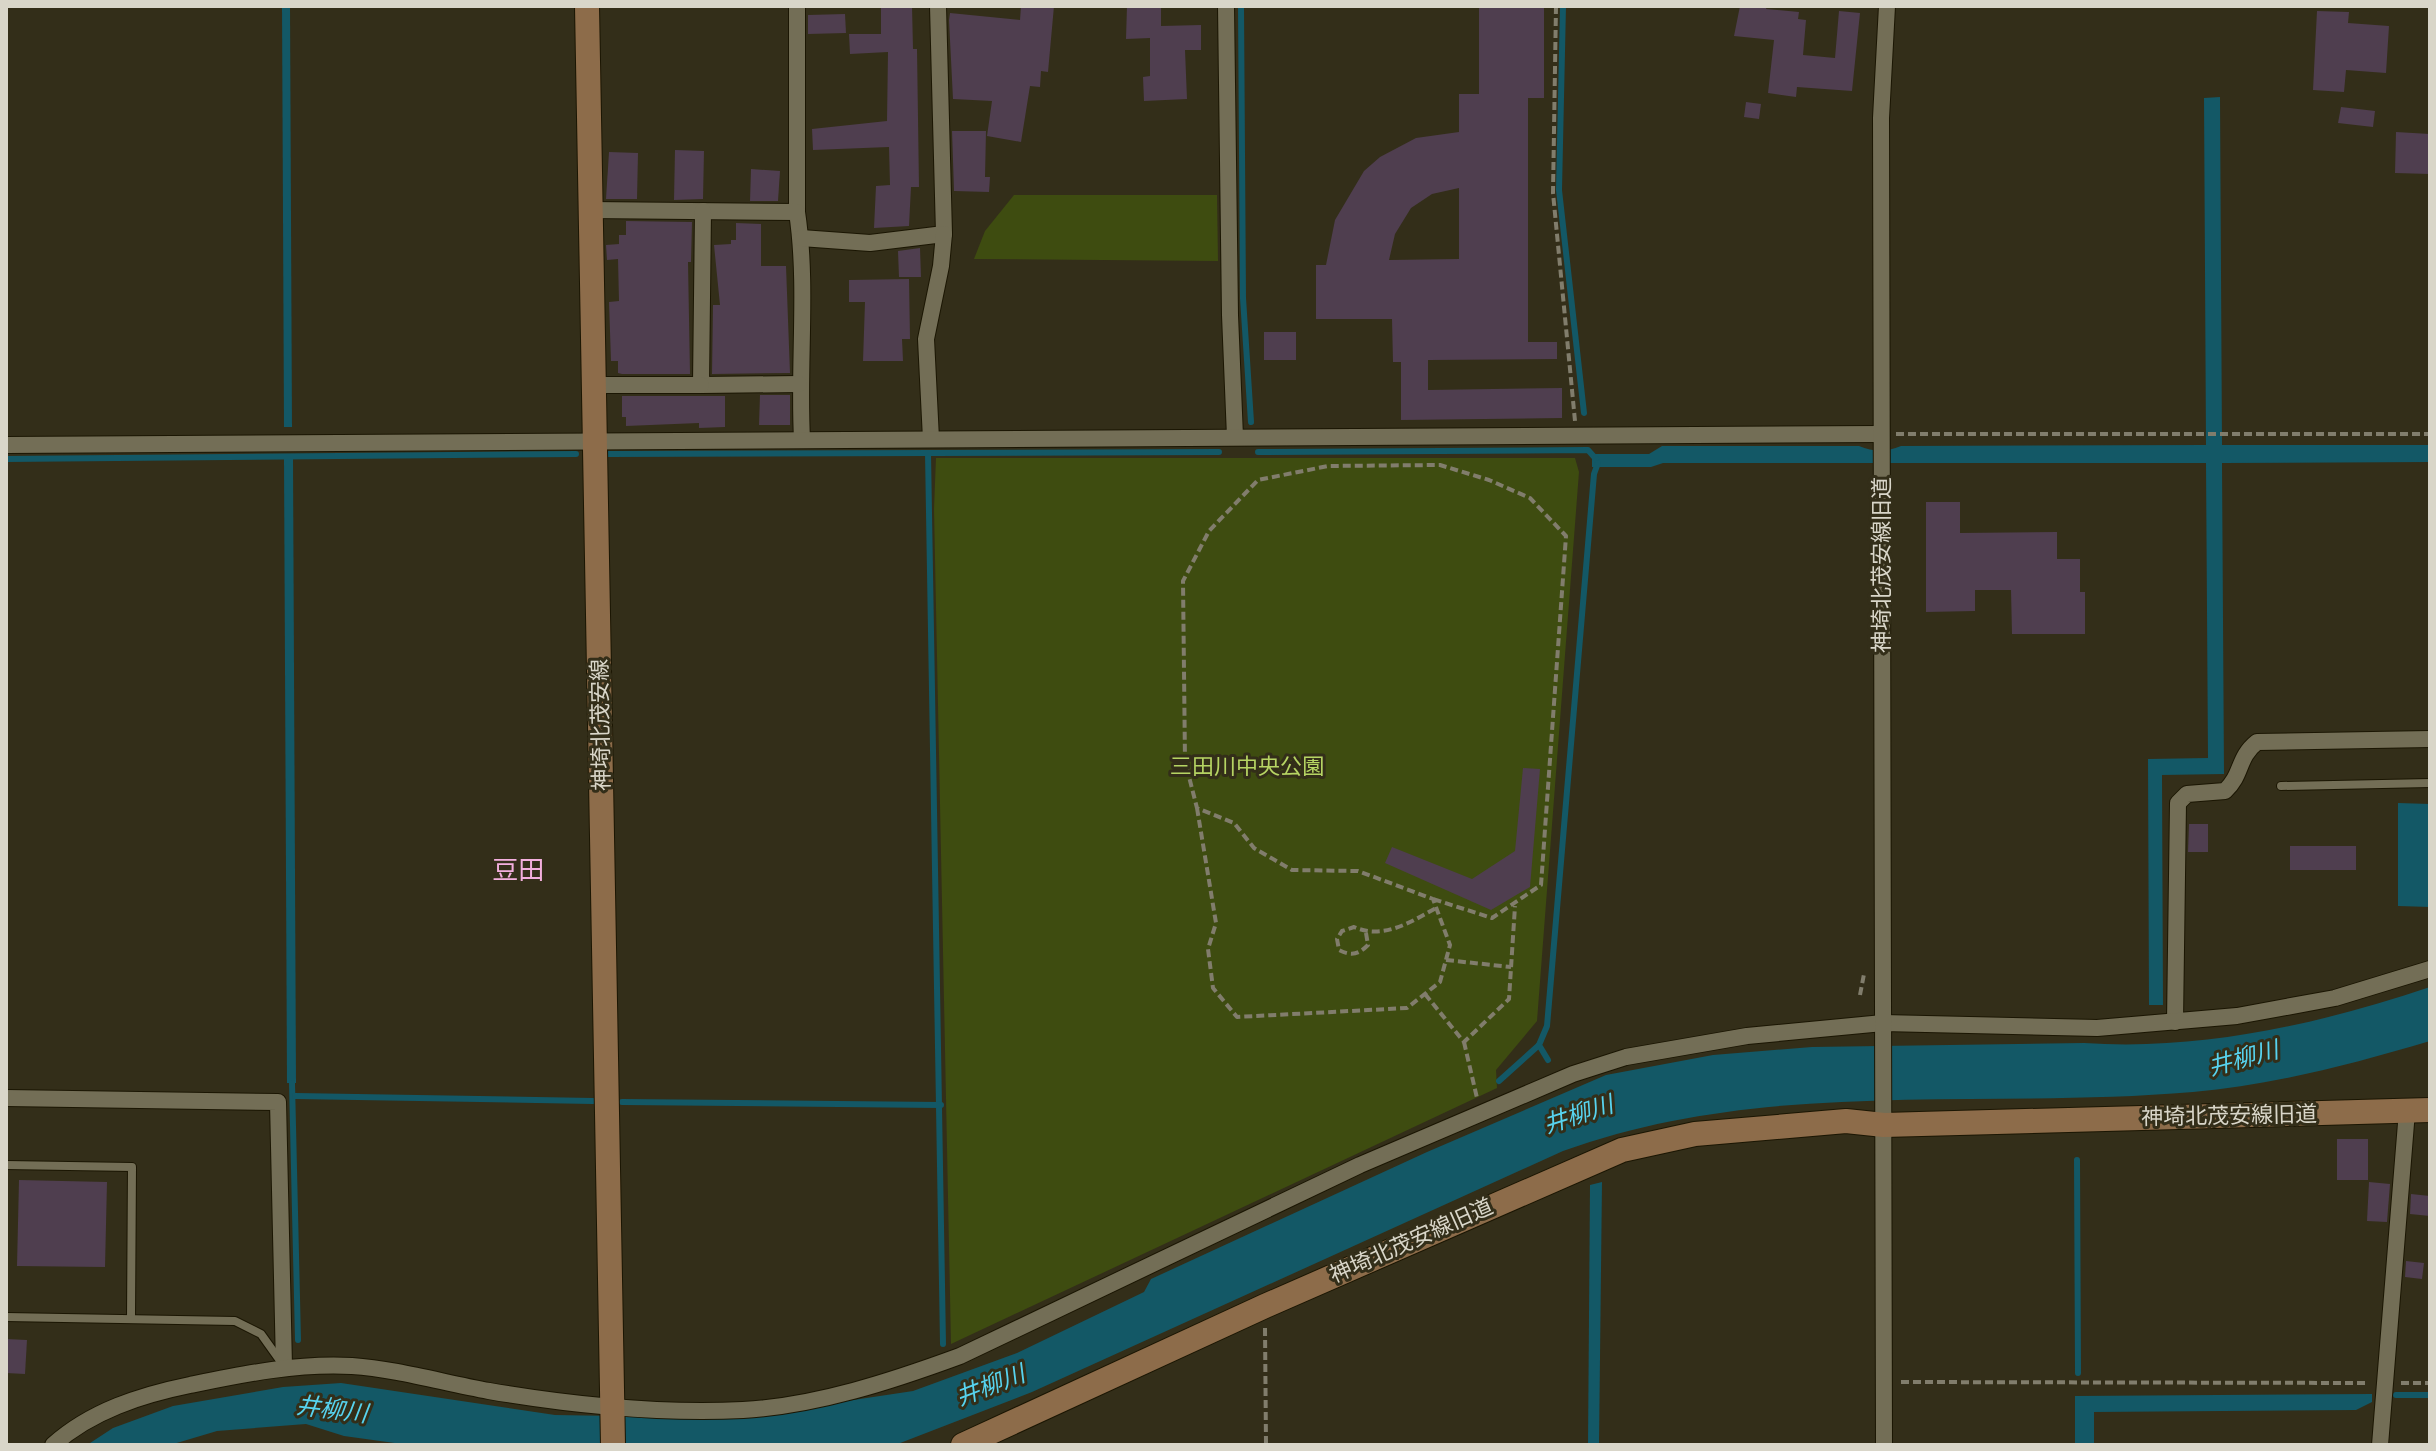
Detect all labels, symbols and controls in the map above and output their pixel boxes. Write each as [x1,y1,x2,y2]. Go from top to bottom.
street label: 神埼北茂安線旧道 [1867,477,1895,653]
street label: 神埼北茂安線 [585,659,615,791]
park label: 三田川中央公園 [1170,752,1324,780]
district label: 豆田 [492,853,544,886]
water label: 井柳川 [2204,1033,2285,1082]
water label: 井柳川 [1539,1087,1620,1140]
street label: 神埼北茂安線旧道 [2141,1099,2317,1131]
street label: 神埼北茂安線旧道 [1325,1191,1497,1289]
water label: 井柳川 [951,1357,1032,1412]
water label: 井柳川 [294,1389,373,1429]

